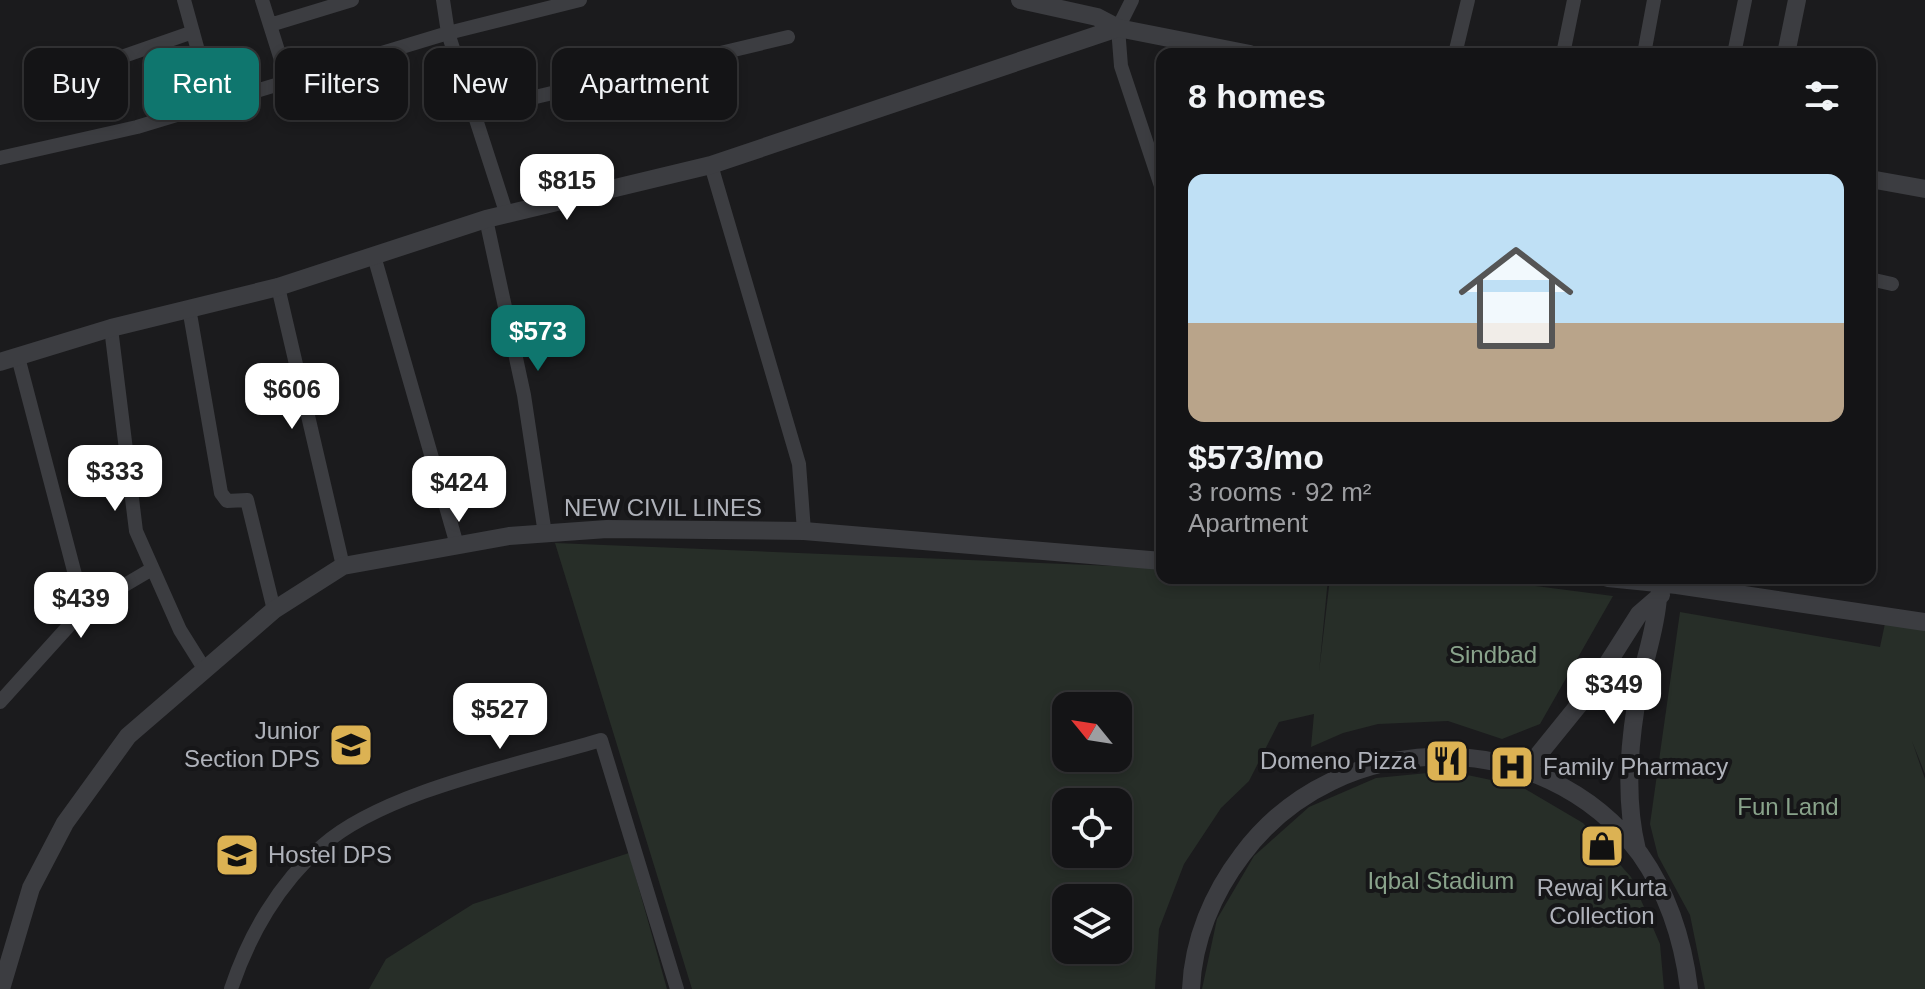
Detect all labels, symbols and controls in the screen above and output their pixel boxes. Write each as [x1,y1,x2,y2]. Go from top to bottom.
chip: Buy [24,48,128,120]
chip: Rent [144,48,259,120]
chip: Filters [275,48,408,120]
chip: New [424,48,536,120]
chip: Apartment [552,48,737,120]
icon: filters [1800,74,1844,118]
text: 8 homes [1188,77,1326,115]
pin: $815 [520,154,614,222]
text: $815 [538,165,596,195]
icon: home [1444,226,1588,370]
pin: $573 [491,305,585,373]
text: $573 [509,316,567,346]
pin: $606 [245,363,339,431]
text: $606 [263,374,321,404]
text: $573/mo [1188,438,1324,476]
pin: $333 [68,445,162,513]
text: $333 [86,456,144,486]
pin: $424 [412,456,506,524]
text: $424 [430,467,488,497]
text: 3 rooms · 92 m² [1188,477,1372,507]
street label: NEW CIVIL LINES [564,494,762,521]
text: Apartment [1188,508,1308,538]
pin: $439 [34,572,128,640]
text: $439 [52,583,110,613]
park label: Sindbad [1449,641,1537,668]
pin: $349 [1567,658,1661,726]
text: $349 [1585,669,1643,699]
pin: $527 [453,683,547,751]
north arrow [1052,692,1132,772]
map controls [1052,692,1132,964]
text: $527 [471,694,529,724]
place label: Junior Section DPS [184,717,320,772]
school or university icon: Junior Section DPS [327,721,375,769]
restaurant icon: Domeno Pizza [1423,737,1471,785]
hospital icon: Family Pharmacy [1488,743,1536,791]
place label: Domeno Pizza [1260,747,1417,774]
place label: Family Pharmacy [1543,753,1728,780]
button: locate [1052,788,1132,868]
park label: Fun Land [1737,793,1839,820]
shop icon: Rewaj Kurta Collection [1578,822,1626,870]
school or university icon: Hostel DPS [213,831,261,879]
place label: Hostel DPS [268,841,392,868]
park label: Iqbal Stadium [1368,867,1514,894]
place label: Rewaj Kurta Collection [1537,874,1668,929]
button: layers [1052,884,1132,964]

